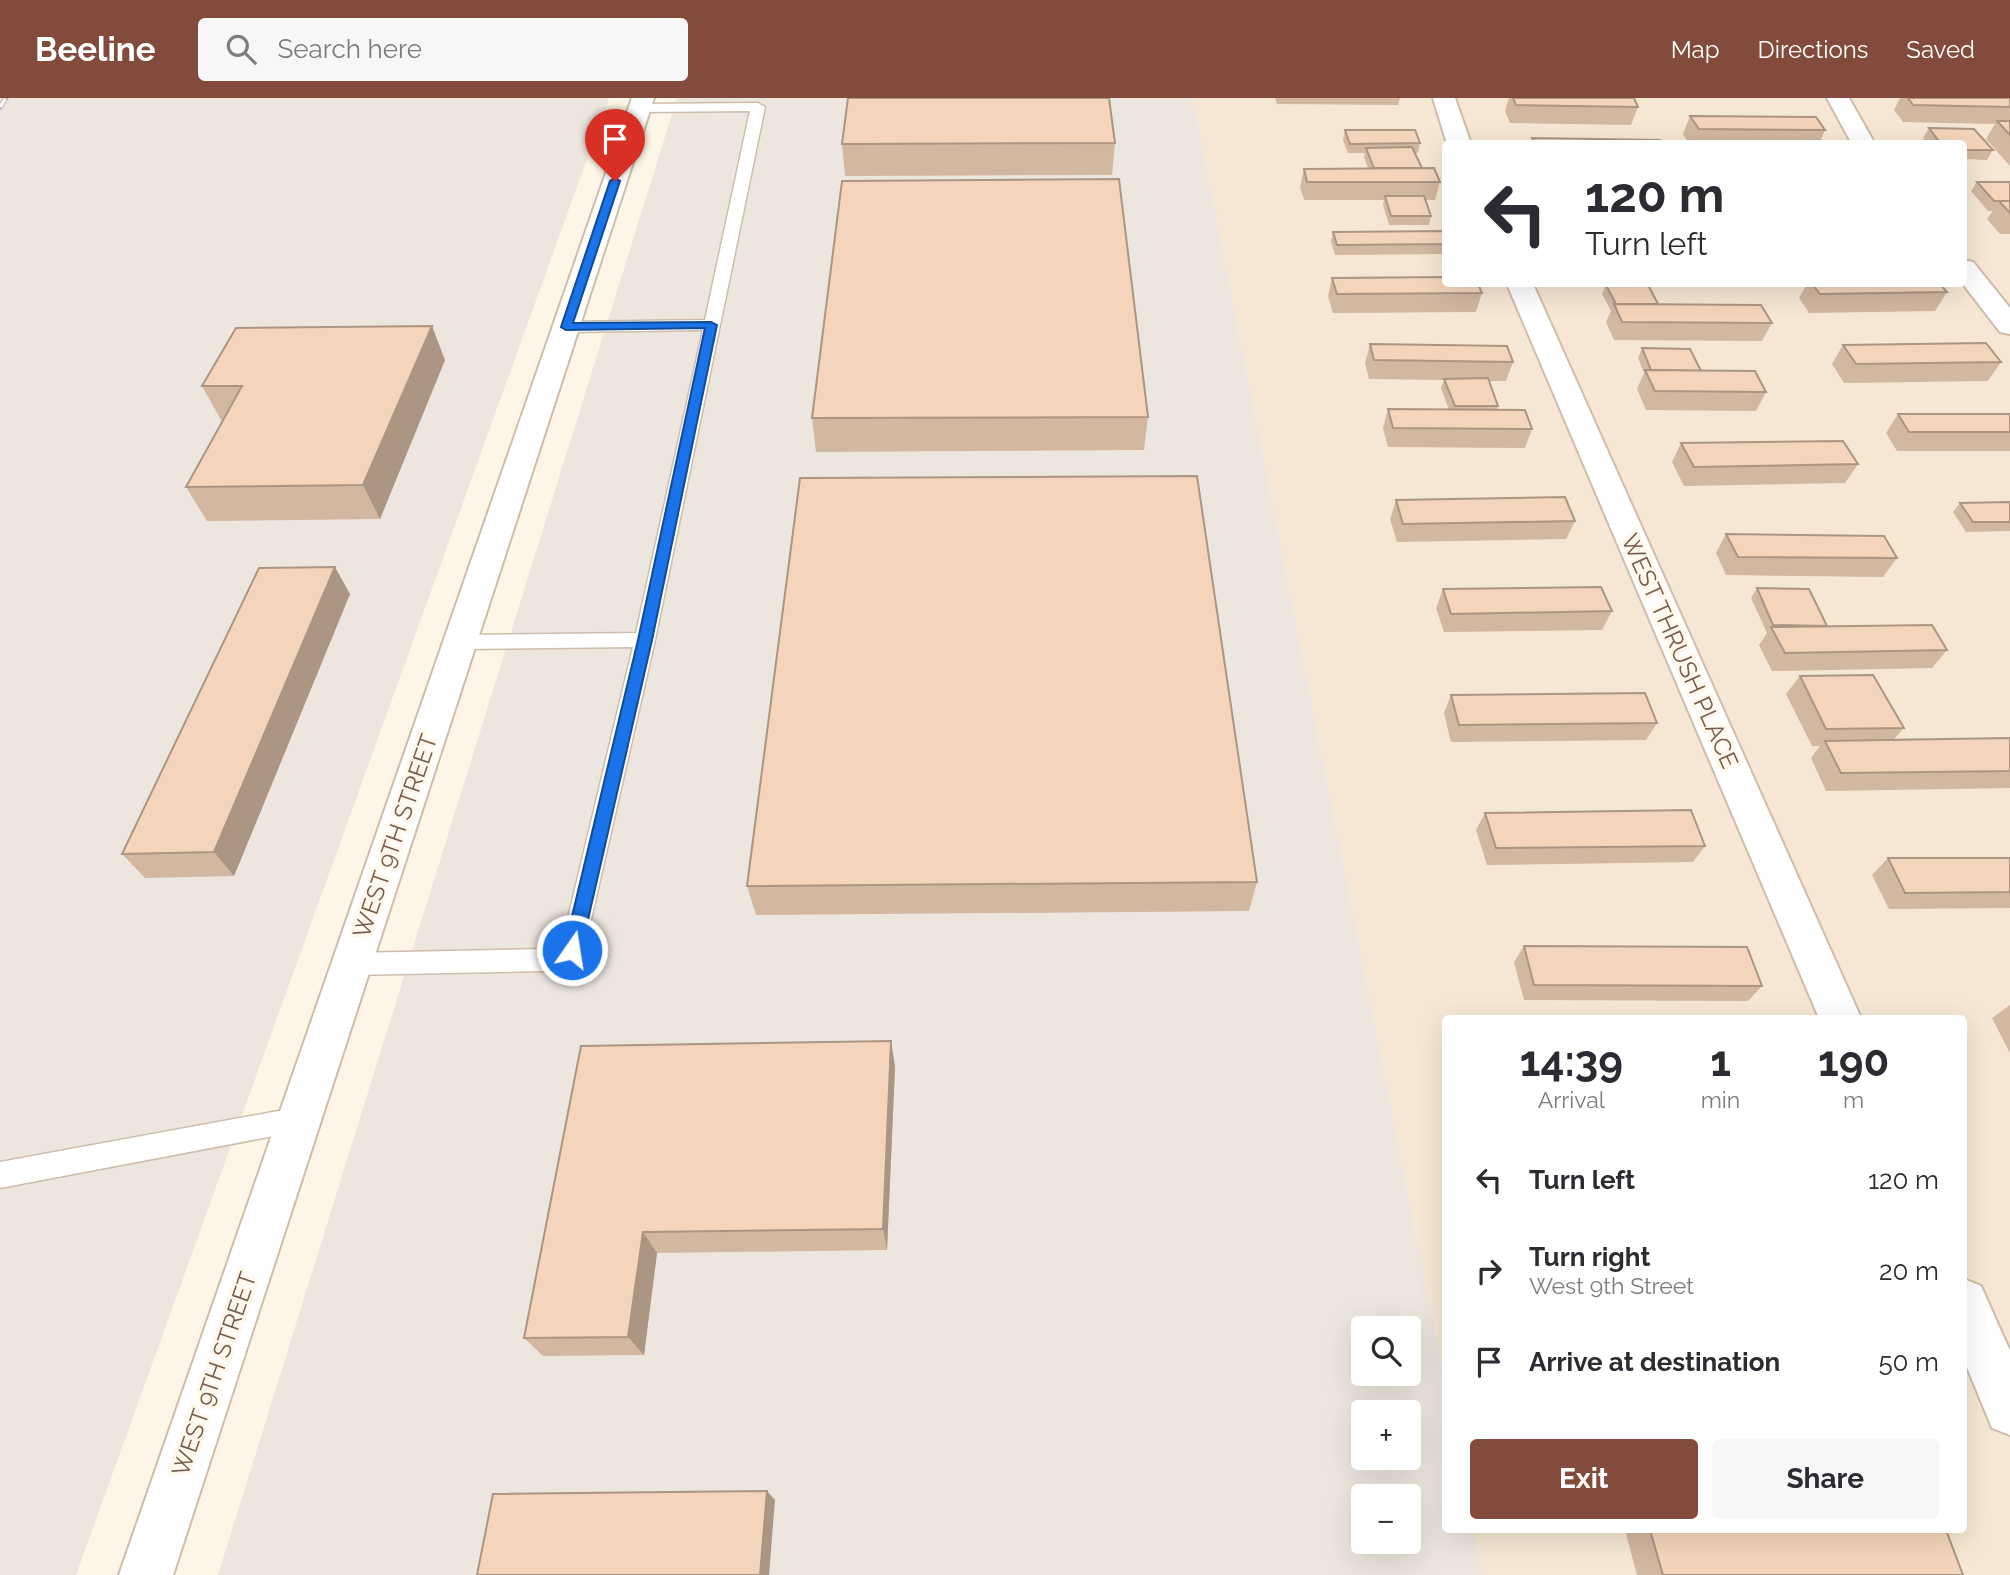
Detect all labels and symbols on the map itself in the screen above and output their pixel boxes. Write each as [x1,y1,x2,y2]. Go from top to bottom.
pin [585,109,645,181]
street label: WEST THRUSH PLACE [1615,529,1745,773]
street label: WEST 9TH STREET [347,730,444,942]
position arrow [535,913,609,987]
street label: WEST 9TH STREET [166,1268,263,1480]

